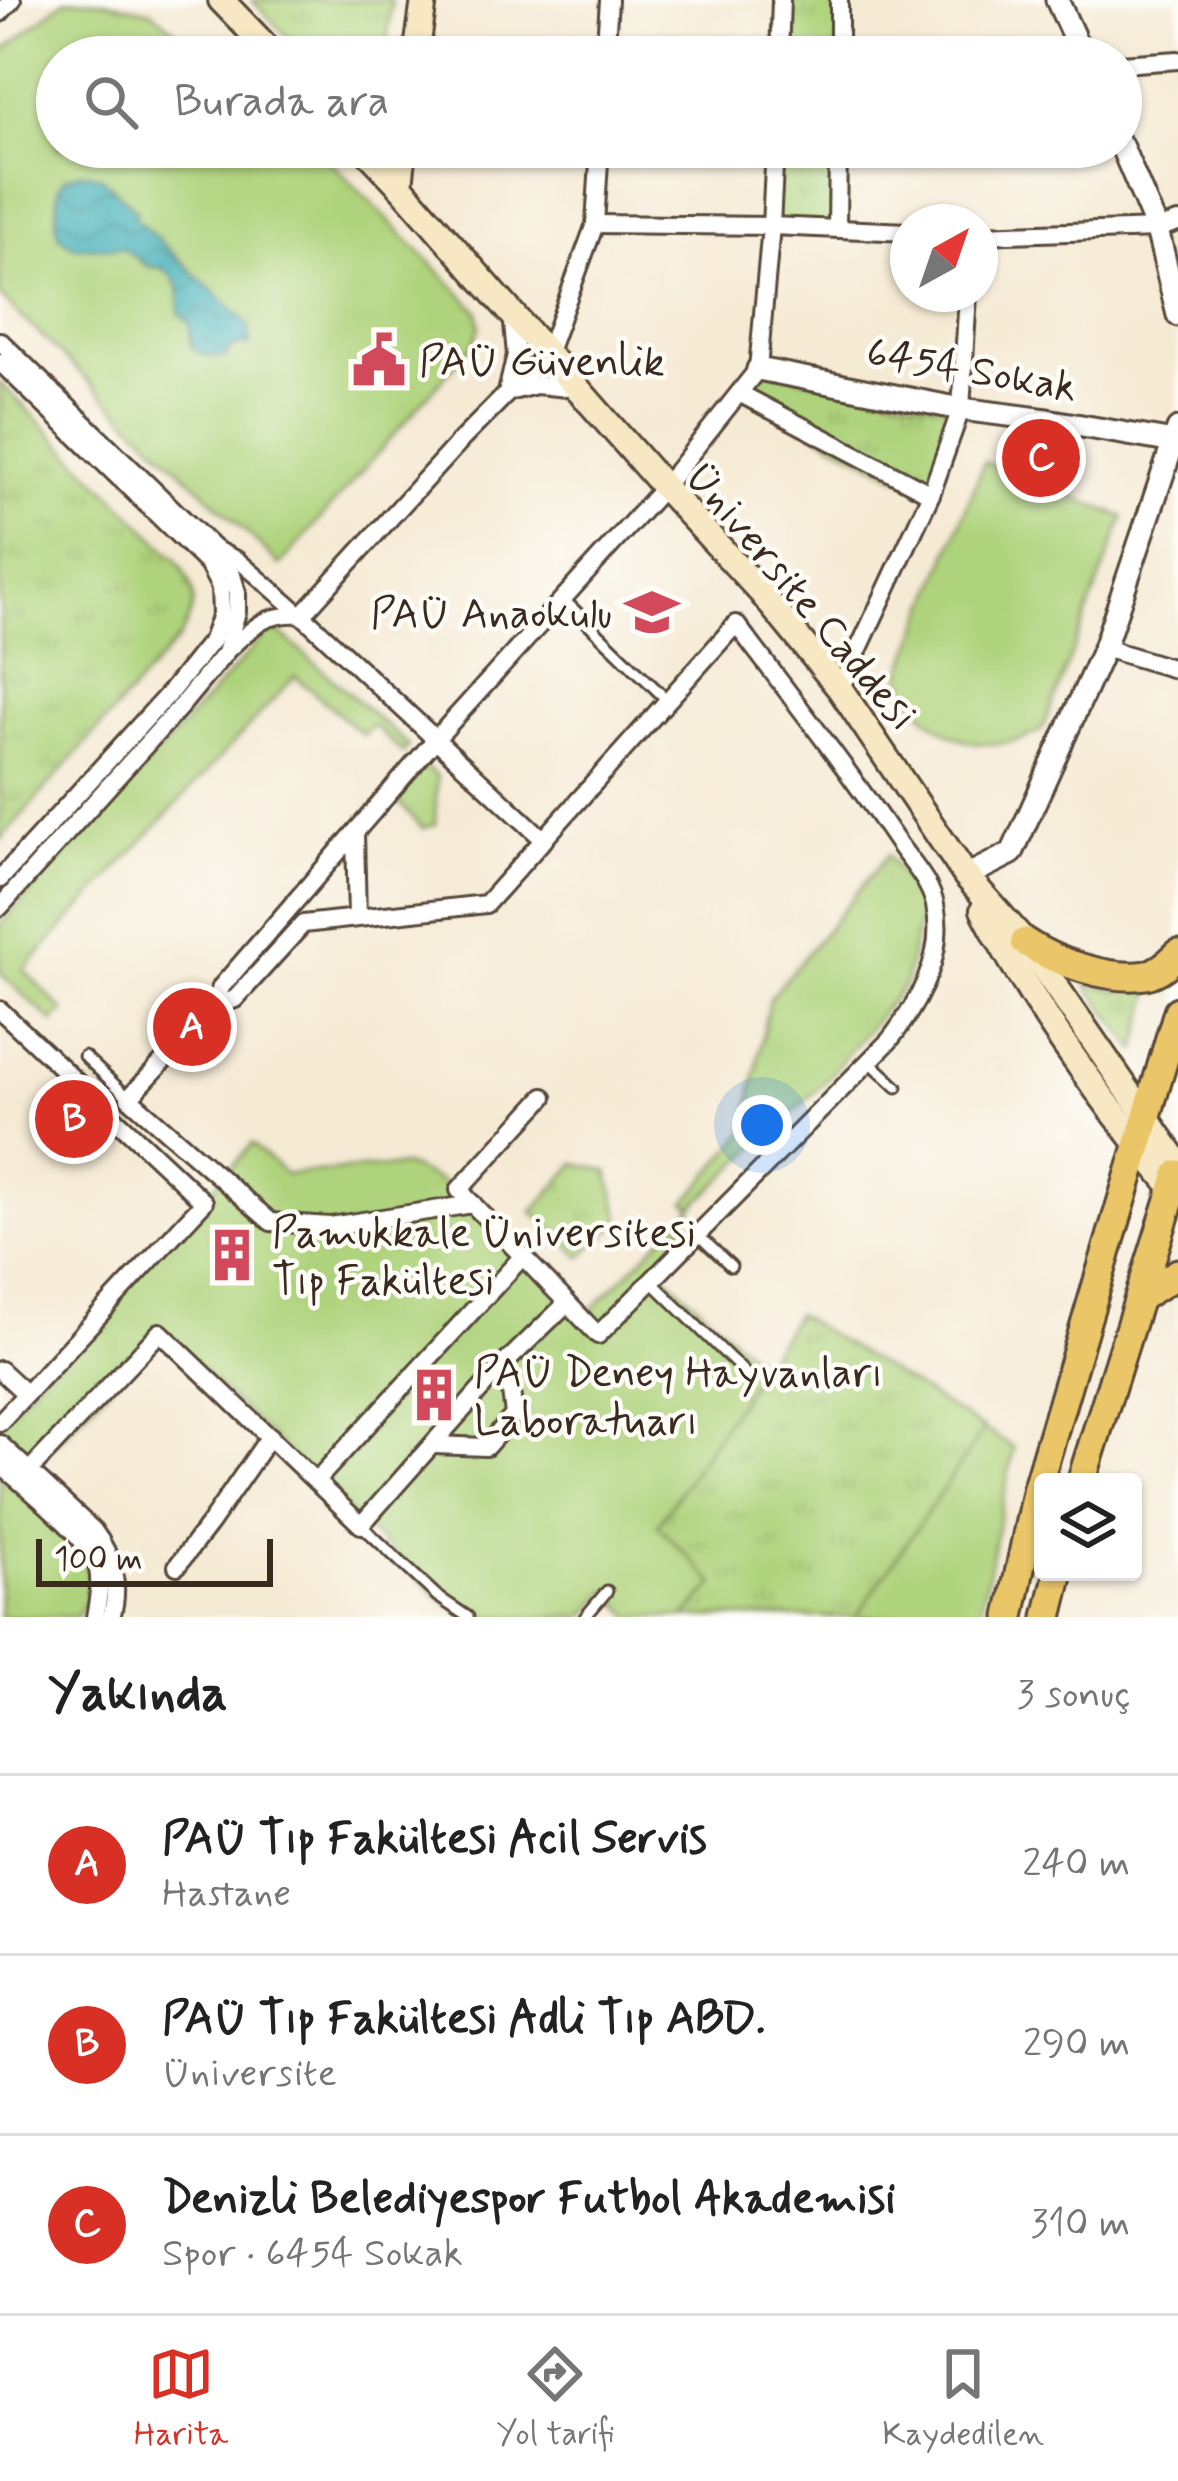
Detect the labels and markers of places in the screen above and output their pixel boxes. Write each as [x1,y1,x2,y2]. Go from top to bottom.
public building icon: PAÜ Güvenlik [350,331,408,389]
place label: PAÜ Güvenlik [419,336,665,391]
pin: C [1002,413,1080,503]
school or university icon: PAÜ Anaokulu [623,583,681,641]
place label: PAÜ Anaokulu [371,588,612,643]
pin: A [153,982,231,1072]
pin: B [35,1074,113,1164]
place label: Pamukkale Üniversitesi Tıp Fakültesi [272,1207,696,1310]
building icon: Pamukkale Üniversitesi Tıp Fakültesi [203,1226,261,1284]
place label: PAÜ Deney Hayvanları Laboratuarı [474,1347,883,1450]
building icon: PAÜ Deney Hayvanları Laboratuarı [405,1366,463,1424]

